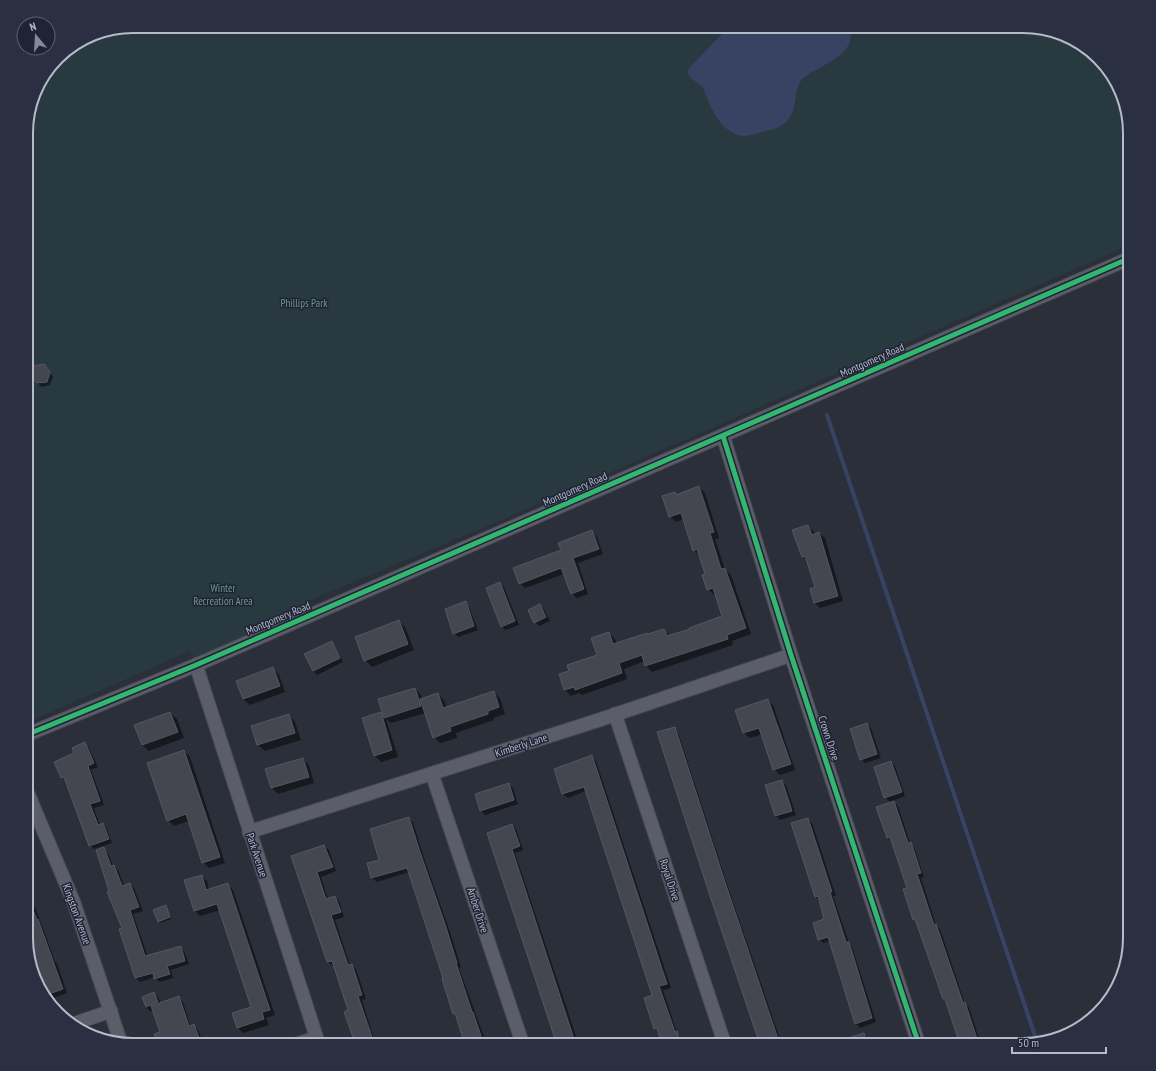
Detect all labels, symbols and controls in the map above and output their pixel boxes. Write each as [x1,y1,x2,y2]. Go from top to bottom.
north arrow [16,16,56,56]
text: N [28,19,38,34]
park label: Phillips Park [281,296,328,310]
street label: Montgomery Road [838,340,906,380]
street label: Montgomery Road [541,469,609,509]
park label: Winter Recreation Area [193,581,253,608]
street label: Montgomery Road [244,598,313,638]
street label: Crown Drive [815,714,843,763]
street label: Kimberly Lane [493,730,549,760]
street label: Park Avenue [243,831,271,879]
street label: Royal Drive [657,857,683,903]
street label: Kingston Avenue [60,882,95,947]
street label: Amber Drive [464,885,492,935]
scale bar [1012,1029,1106,1055]
text: 50 m [1018,1035,1039,1050]

